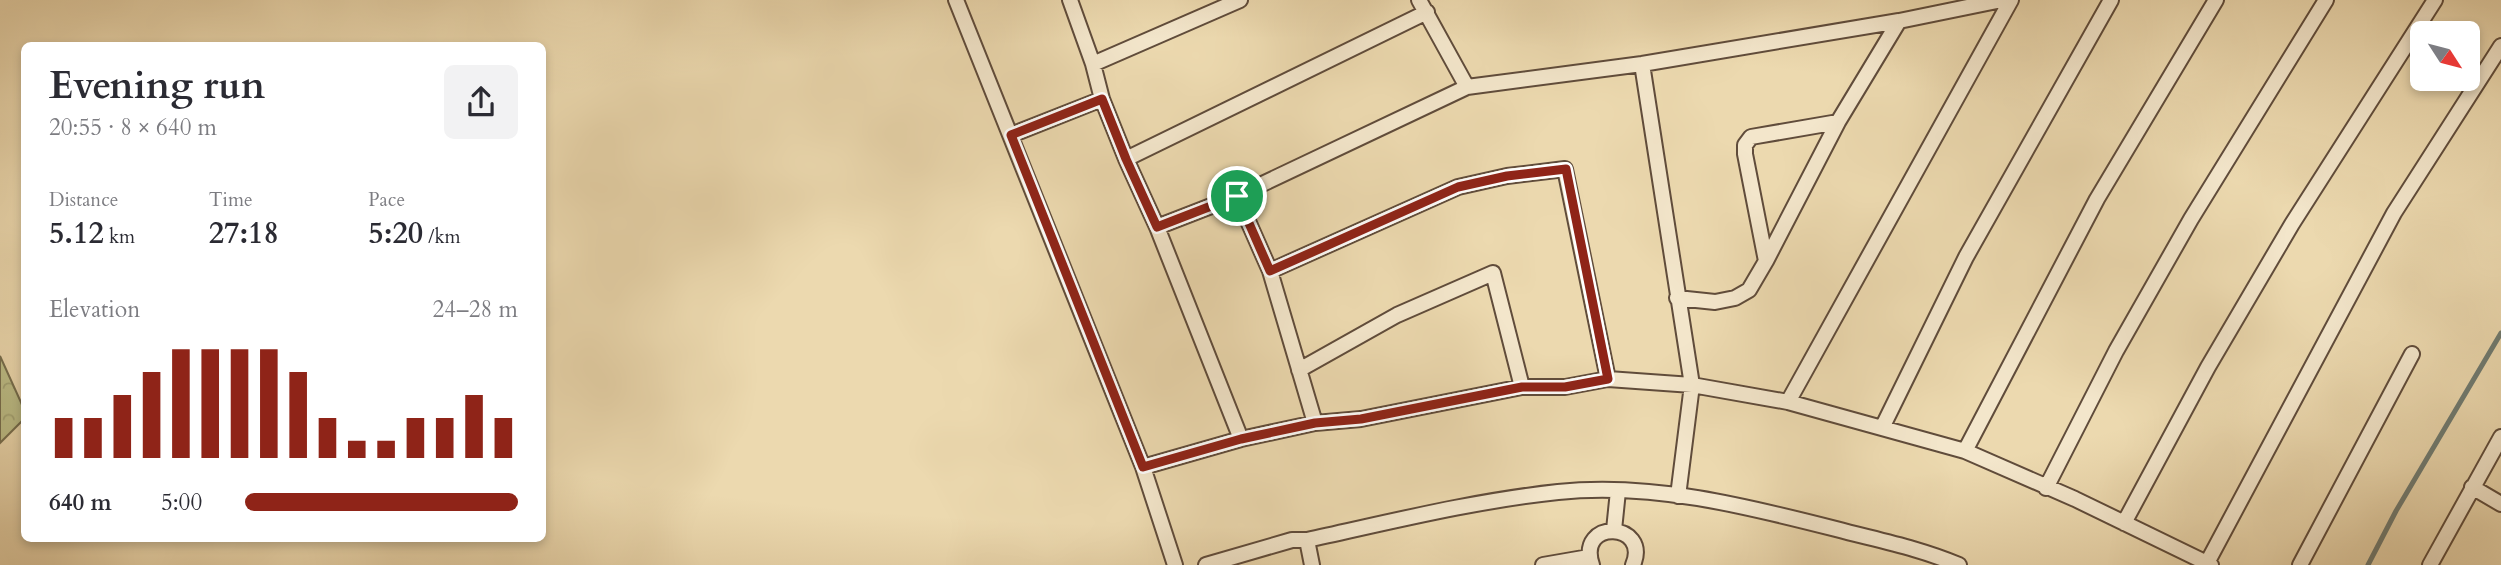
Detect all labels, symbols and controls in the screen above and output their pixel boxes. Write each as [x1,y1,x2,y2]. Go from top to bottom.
north arrow [2410,21,2480,91]
map controls [2410,21,2480,91]
text: Evening run [49,60,265,112]
button: share [444,65,518,139]
text: 20:55 · 8 × 640 m [49,112,217,143]
pin [1207,166,1267,226]
icon: arrive [1218,177,1256,215]
text: Distance [49,187,118,213]
text: Time [209,187,253,213]
text: Pace [368,187,405,213]
text: 5.12 [49,213,104,254]
text: 27:18 [209,213,279,254]
text: 5:20 [368,213,423,254]
text: km [104,224,135,250]
text: /km [423,224,461,250]
text: Elevation [49,294,140,325]
text: 24–28 m [433,294,518,325]
text: 640 m [49,487,112,518]
text: 5:00 [161,487,202,518]

